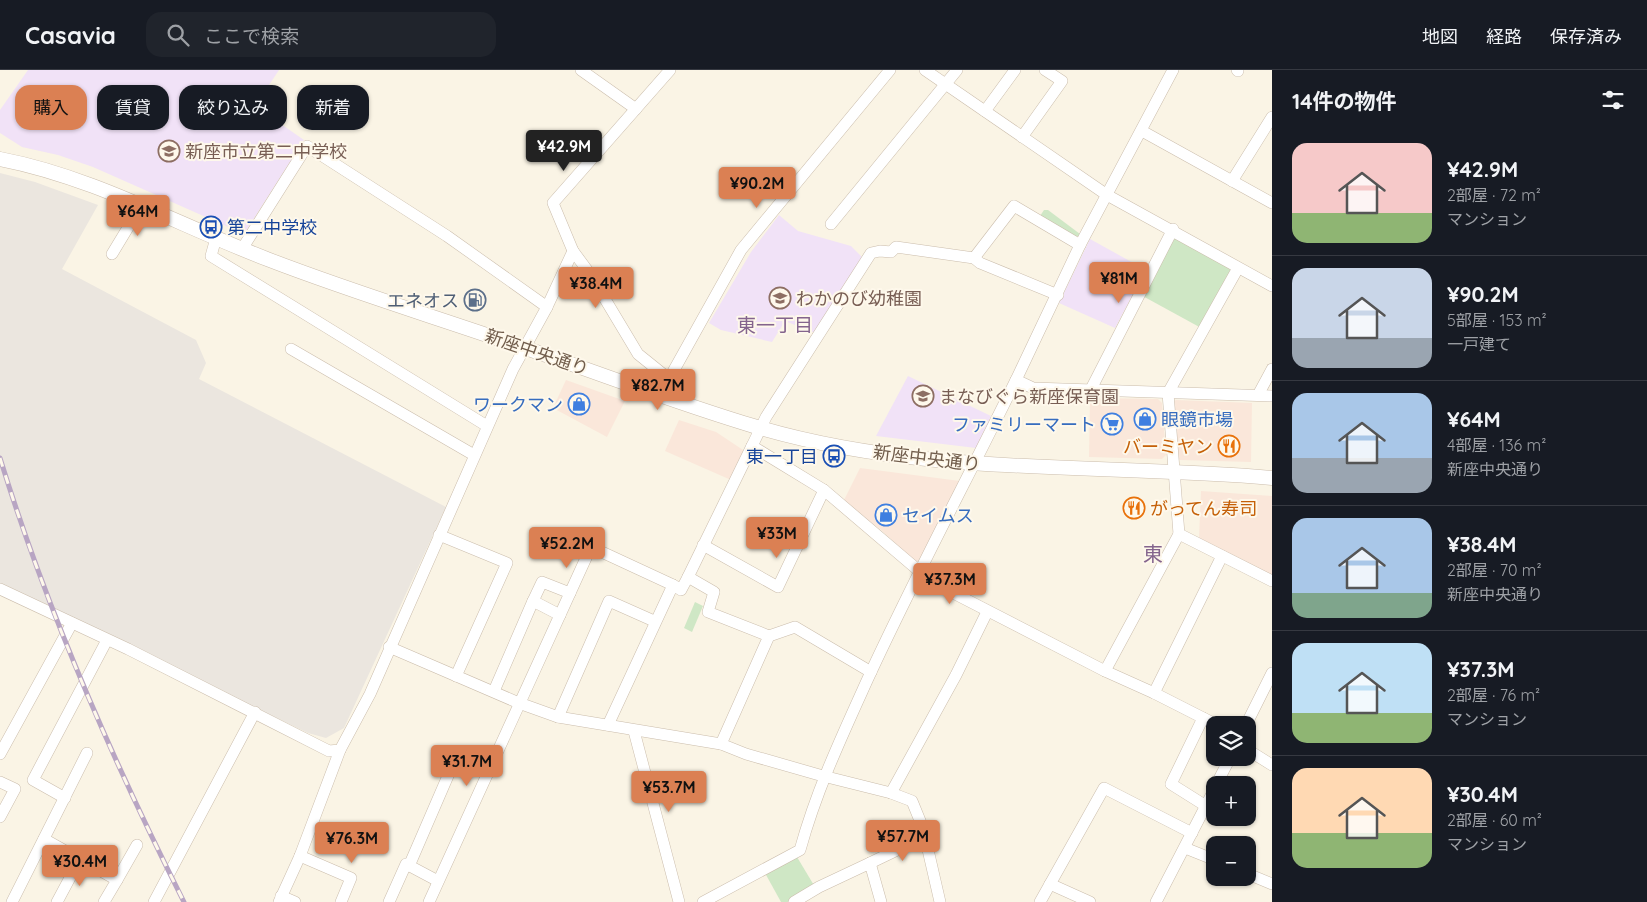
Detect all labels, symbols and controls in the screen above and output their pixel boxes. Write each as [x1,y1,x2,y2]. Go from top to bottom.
search box [146,12,496,57]
text: Casavia [25,20,116,50]
icon: search [164,21,192,49]
text: ここで検索 [204,24,299,48]
text: 地図 [1422,25,1458,48]
text: 経路 [1486,25,1522,48]
text: 保存済み [1550,25,1622,48]
chip: 購入 [15,85,87,130]
chip: 賃貸 [97,85,169,130]
chip: 絞り込み [179,85,287,130]
chip: 新着 [297,85,369,130]
icon: filters [1599,86,1627,114]
text: 14件の物件 [1292,88,1397,114]
pin: ¥42.9M [523,129,605,172]
text: ¥42.9M [537,136,591,156]
school or university icon: 新座市立第二中学校 [157,139,181,163]
place label: 新座市立第二中学校 [185,140,347,163]
text: ¥42.9M [1447,156,1518,182]
icon: home [1332,163,1392,223]
pin: ¥90.2M [716,166,798,209]
text: ¥90.2M [730,173,784,193]
text: 2部屋 · 72 m² [1447,185,1541,205]
pin: ¥64M [108,194,168,237]
text: ¥64M [118,201,158,221]
text: マンション [1447,209,1527,229]
bus stop icon: 第二中学校 [199,215,223,239]
place label: 第二中学校 [227,216,317,239]
pin: ¥81M [1089,262,1149,304]
pin: ¥38.4M [555,266,637,309]
text: ¥81M [1100,268,1138,288]
text: ¥38.4M [570,273,622,293]
text: ¥90.2M [1447,281,1519,307]
school or university icon: わかのび幼稚園 [768,286,792,310]
place label: わかのび幼稚園 [796,287,922,310]
fuel station icon: エネオス [463,288,487,312]
icon: home [1332,288,1392,348]
place label: エネオス [387,289,459,312]
text: 5部屋 · 153 m² [1447,310,1547,330]
district label: 東一丁目 [737,313,813,337]
street label: 新座中央通り [482,324,592,380]
text: 一戸建て [1447,334,1511,354]
pin: ¥82.7M [617,368,699,411]
text: ¥82.7M [631,375,685,395]
school or university icon: まなびぐら新座保育園 [911,384,935,408]
place label: まなびぐら新座保育園 [939,385,1119,408]
shop icon: ワークマン [567,392,591,416]
place label: ワークマン [473,393,563,416]
text: ¥64M [1447,406,1501,432]
shop icon: 眼鏡市場 [1133,407,1157,431]
place label: 眼鏡市場 [1161,408,1233,431]
supermarket icon: ファミリーマート [1100,412,1124,436]
place label: ファミリーマート [952,413,1096,436]
icon: home [1332,413,1392,473]
restaurant icon: バーミヤン [1217,434,1241,458]
place label: バーミヤン [1123,435,1213,458]
text: 4部屋 · 136 m² [1447,435,1546,455]
street label: 新座中央通り [872,440,982,476]
bus stop icon: 東一丁目 [822,444,846,468]
place label: 東一丁目 [746,445,818,468]
text: 新座中央通り [1447,459,1543,479]
restaurant icon: がってん寿司 [1122,496,1146,520]
place label: がってん寿司 [1150,497,1257,520]
shop icon: セイムス [874,503,898,527]
place label: セイムス [902,504,974,527]
pin: ¥33M [747,516,807,559]
text: ¥33M [757,523,797,543]
pin: ¥52.2M [526,526,608,569]
text: ¥38.4M [1447,531,1516,557]
text: ¥52.2M [540,533,594,553]
icon: home [1332,538,1392,598]
district label: 東 [1143,541,1163,566]
text: 2部屋 · 70 m² [1447,560,1541,580]
pin: ¥37.3M [909,562,991,605]
text: ¥37.3M [924,569,976,589]
text: 新座中央通り [1447,584,1543,604]
text: ¥37.3M [1447,656,1515,682]
icon: home [1332,663,1392,723]
text: 2部屋 · 76 m² [1447,685,1540,705]
text: マンション [1447,709,1527,729]
map controls [1206,716,1256,886]
button: layers [1206,716,1256,766]
pin: ¥31.7M [426,744,508,787]
text: ¥31.7M [442,751,492,771]
pin: ¥53.7M [628,770,710,813]
button: + [1206,776,1256,826]
text: ¥53.7M [642,777,696,797]
text: ¥30.4M [1447,781,1518,807]
icon: home [1332,788,1392,848]
text: 2部屋 · 60 m² [1447,810,1542,830]
pin: ¥57.7M [862,820,944,862]
pin: ¥76.3M [311,822,393,864]
text: ¥57.7M [877,826,929,846]
text: ¥76.3M [326,828,378,848]
text: マンション [1447,834,1527,854]
button: − [1206,836,1256,886]
pin: ¥30.4M [39,844,121,887]
text: ¥30.4M [53,851,107,871]

